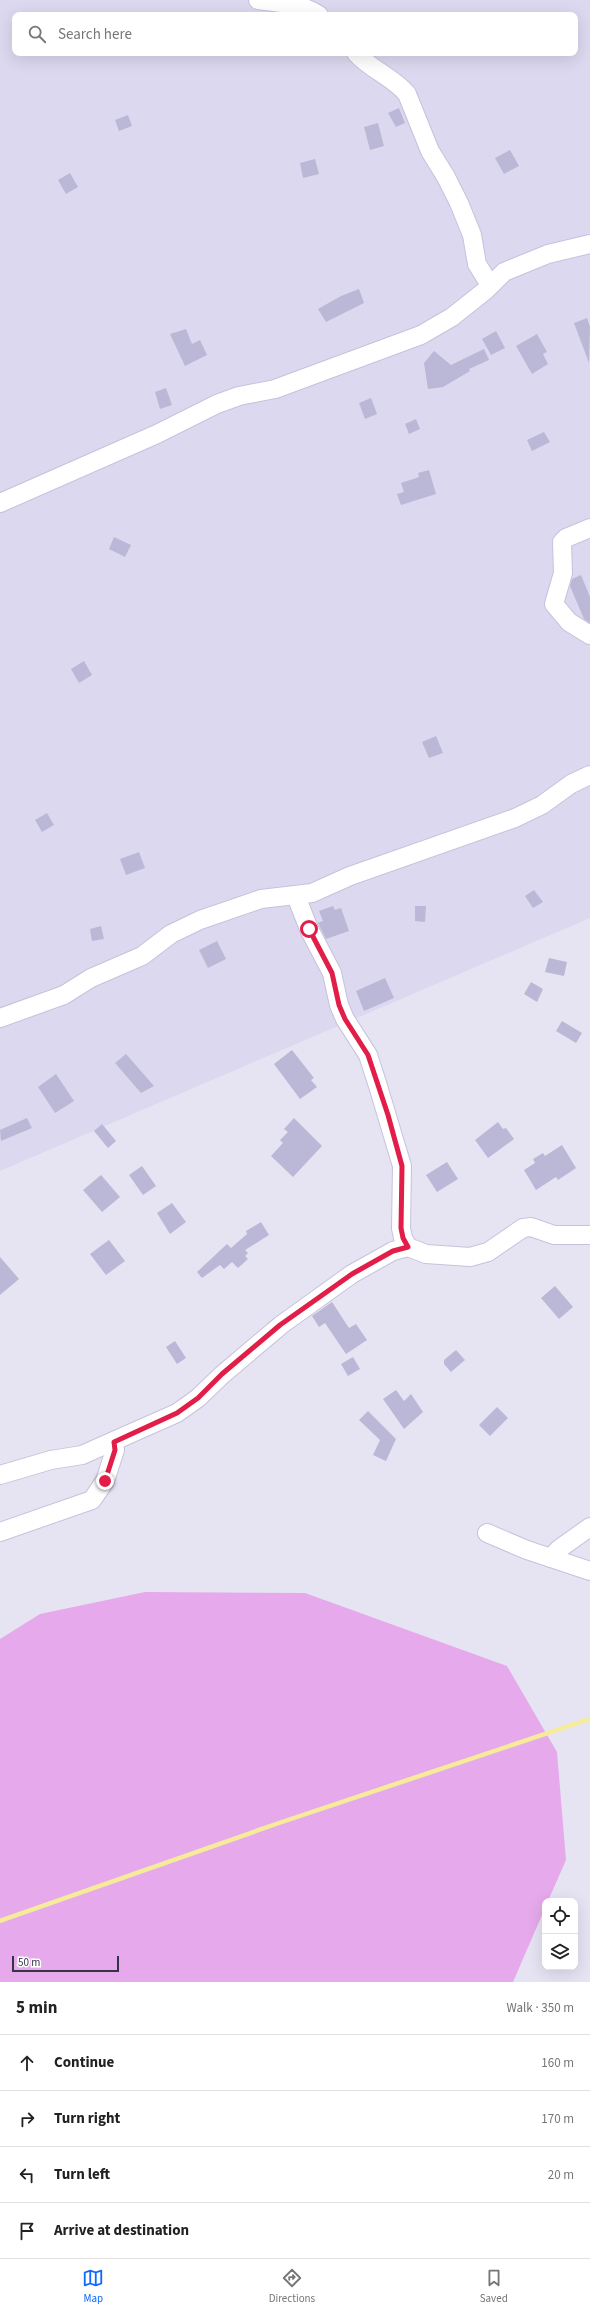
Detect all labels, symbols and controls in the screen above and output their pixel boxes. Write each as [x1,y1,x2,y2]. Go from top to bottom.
search box [12,12,578,56]
icon: search [26,23,48,45]
text: Search here [58,24,132,45]
route start [300,920,318,938]
route end [96,1472,114,1490]
map controls [542,1898,578,1970]
button: locate [542,1898,578,1934]
button: layers [542,1934,578,1970]
scale bar [12,1954,119,1973]
text: 50 m [18,1955,40,1970]
text: 5 min [16,1996,57,2020]
text: Walk · 350 m [506,1999,574,2017]
icon: ahead [16,2052,38,2074]
text: Continue [54,2052,114,2073]
text: 160 m [541,2054,574,2072]
icon: right [16,2108,38,2130]
text: Turn right [54,2108,120,2129]
text: 170 m [541,2110,574,2128]
icon: left [16,2164,38,2186]
text: Turn left [54,2164,110,2185]
text: 20 m [548,2166,574,2184]
icon: arrive [16,2220,38,2242]
text: Arrive at destination [54,2220,189,2241]
tab: Map [82,2267,104,2306]
tab: Directions [269,2267,315,2306]
tab: Saved [480,2267,508,2306]

